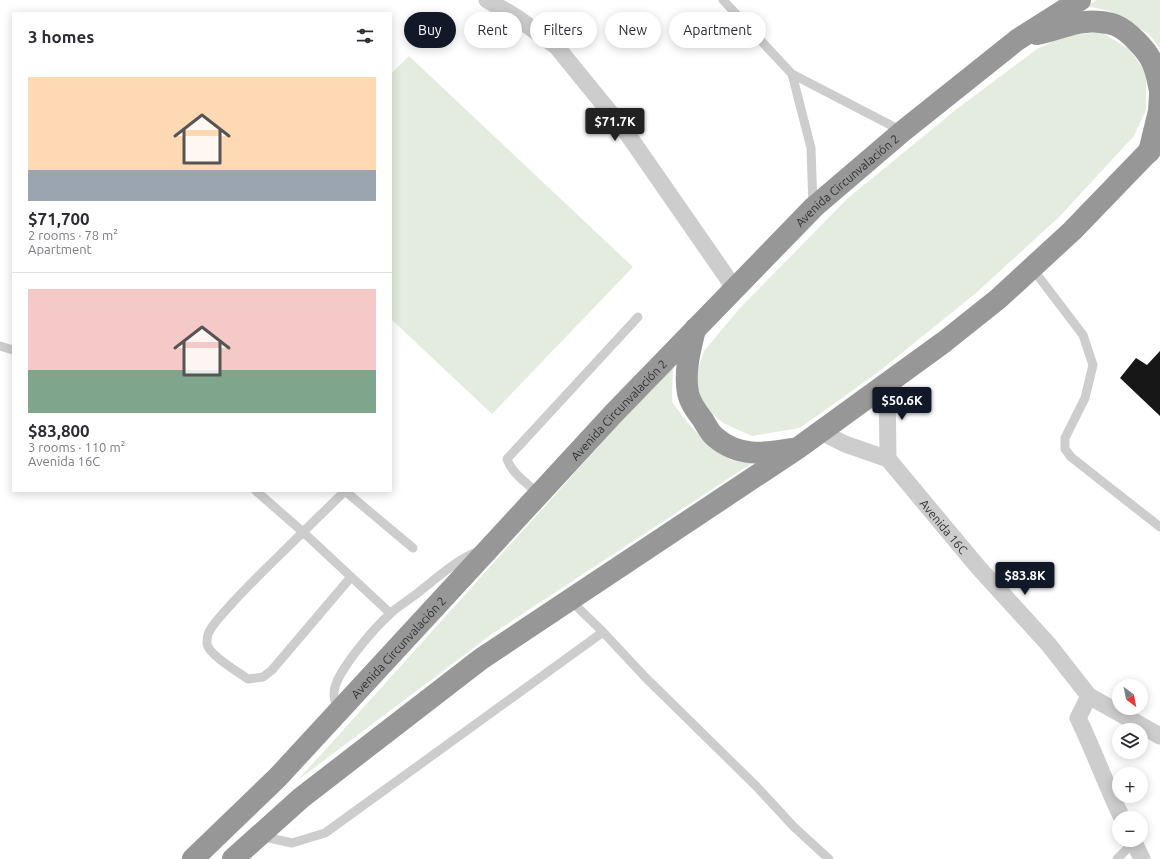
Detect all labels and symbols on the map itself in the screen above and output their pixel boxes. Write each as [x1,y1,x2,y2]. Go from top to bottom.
pin: $71.7K [582,108,648,142]
street label: Avenida Circunvalación 2 [792,131,901,229]
street label: Avenida Circunvalación 2 [568,357,669,462]
pin: $50.6K [869,387,935,421]
street label: Avenida 16C [918,497,971,557]
pin: $83.8K [992,562,1058,596]
street label: Avenida Circunvalación 2 [348,594,448,700]
north arrow [1112,679,1148,715]

